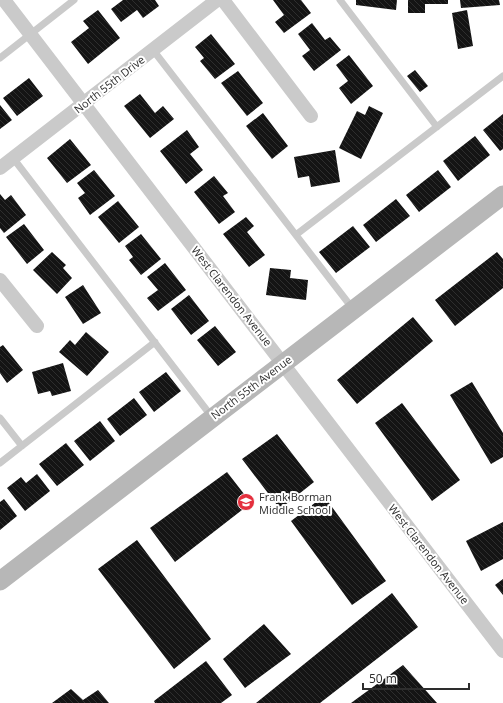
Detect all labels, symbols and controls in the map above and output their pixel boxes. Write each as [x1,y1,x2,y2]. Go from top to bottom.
street label: North 55th Drive [71,52,147,116]
street label: West Clarendon Avenue [188,243,276,349]
street label: North 55th Avenue [208,352,294,422]
place label: Frank Borman Middle School [259,489,332,517]
school or university icon: Frank Borman Middle School [236,492,256,512]
street label: West Clarendon Avenue [385,501,473,607]
scale bar [363,665,469,691]
text: 50 m [369,670,397,687]

